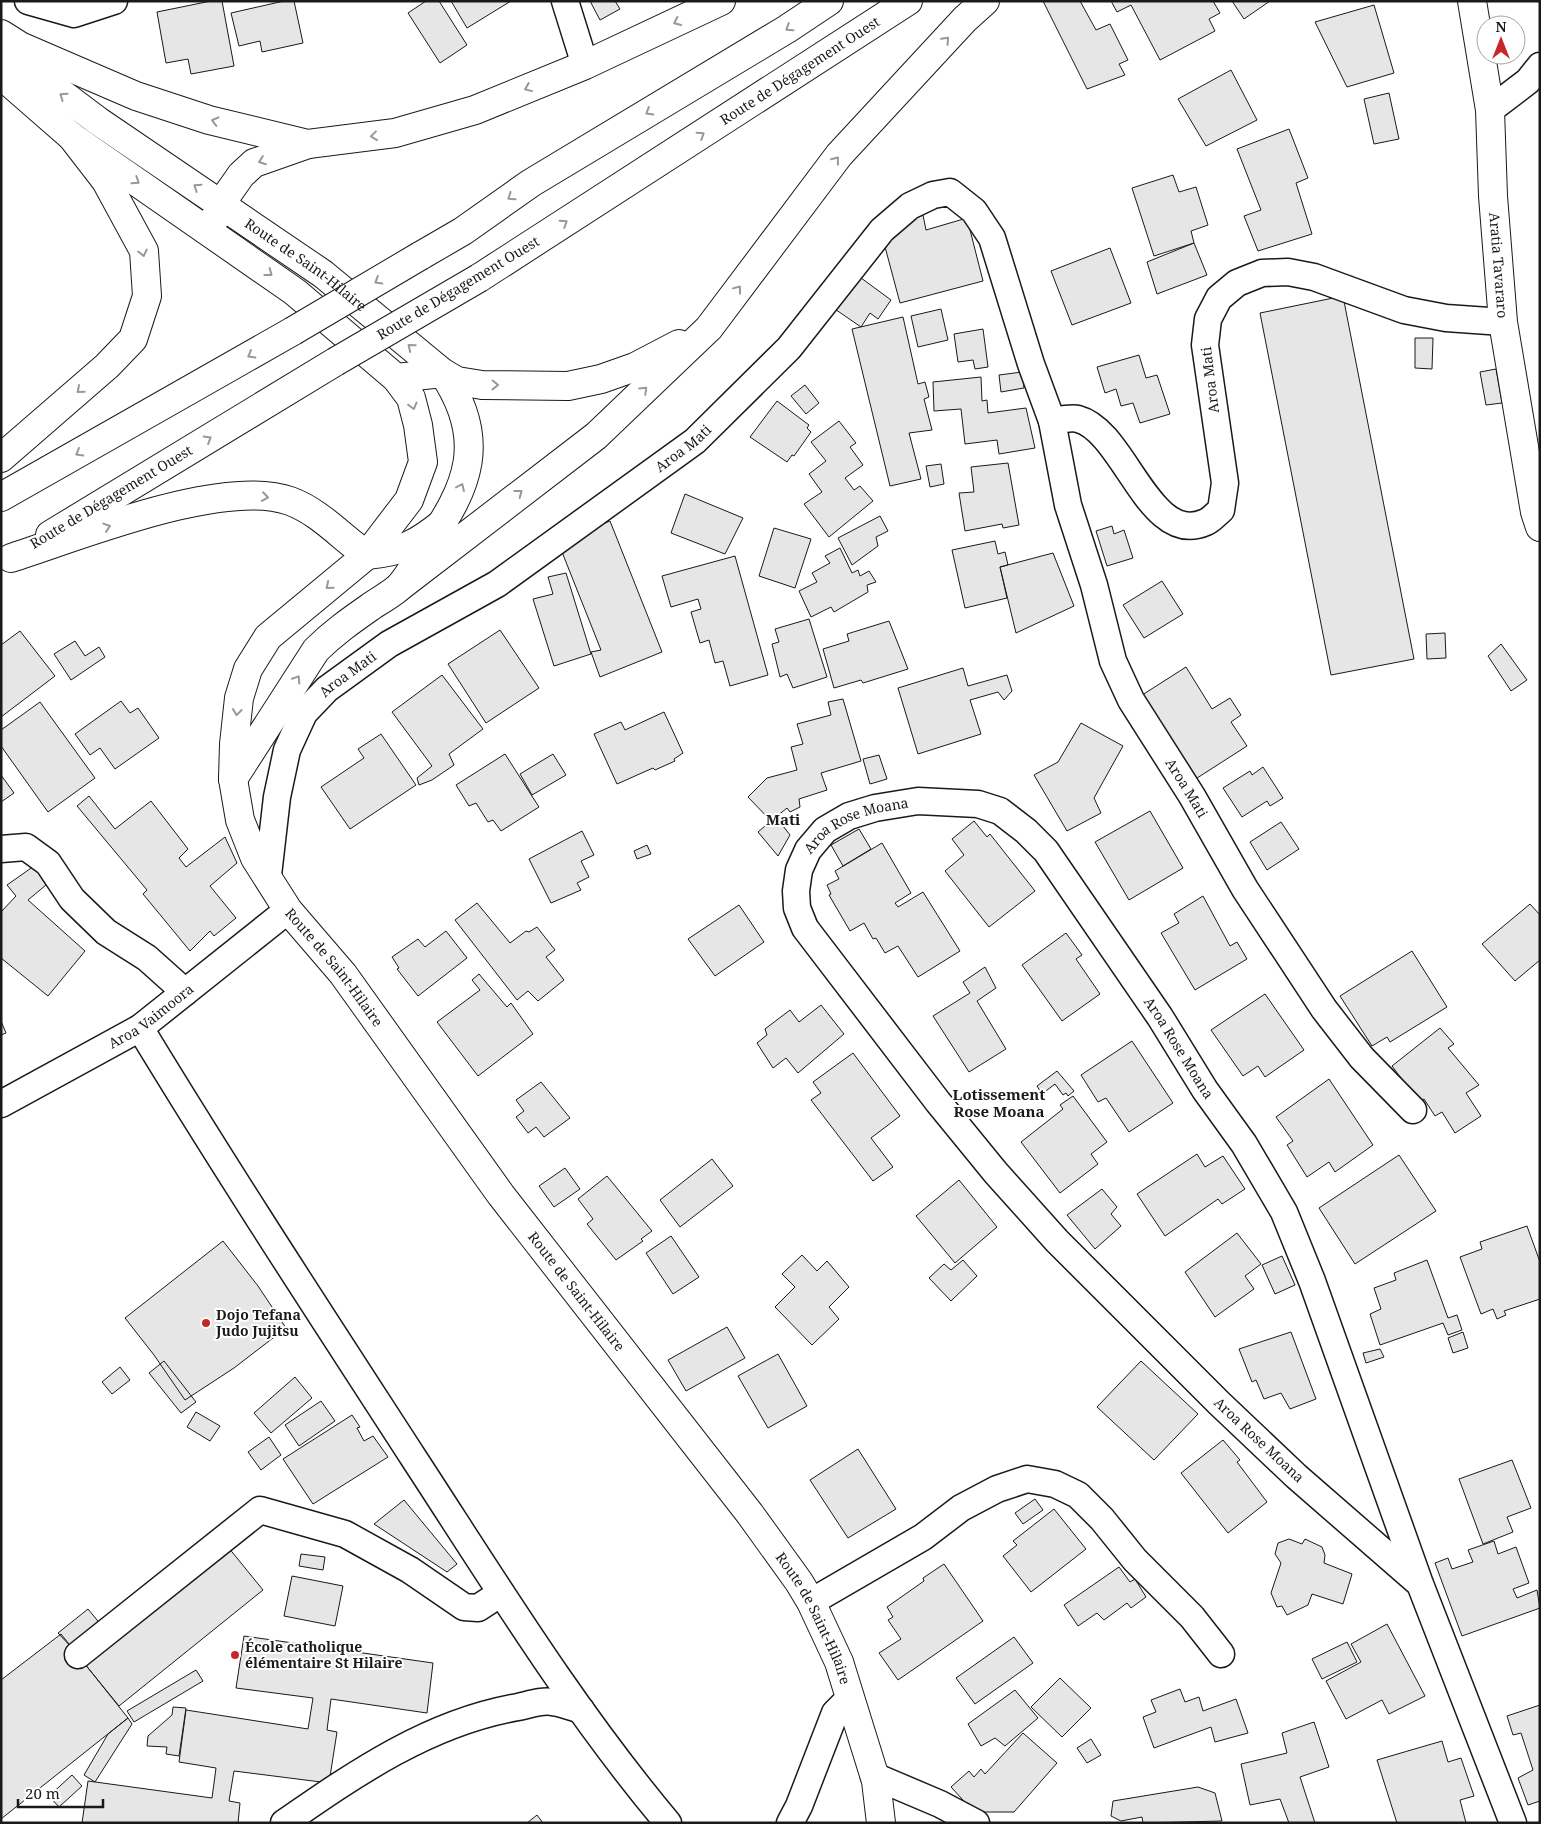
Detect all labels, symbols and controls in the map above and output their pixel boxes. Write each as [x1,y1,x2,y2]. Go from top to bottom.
street label: Route de Dégagement Ouest [716,12,883,129]
north arrow [1476,15,1526,65]
one-way arrow [673,16,682,26]
text: N [1495,17,1507,36]
one-way arrow [785,22,794,31]
one-way arrow [940,37,949,46]
one-way arrow [525,82,533,92]
one-way arrow [59,93,69,102]
one-way arrow [646,105,655,115]
one-way arrow [210,116,219,127]
one-way arrow [369,130,377,141]
one-way arrow [695,132,704,141]
one-way arrow [258,155,267,165]
one-way arrow [830,156,839,166]
one-way arrow [130,175,139,184]
one-way arrow [193,184,203,193]
one-way arrow [507,191,517,200]
street label: Aratia Tavararo [1485,212,1513,319]
street label: Route de Saint-Hilaire [241,214,371,315]
one-way arrow [559,219,568,229]
street label: Route de Dégagement Ouest [373,231,543,344]
one-way arrow [137,248,148,257]
one-way arrow [263,267,273,276]
one-way arrow [374,275,383,285]
one-way arrow [732,285,741,295]
one-way arrow [408,345,417,353]
street label: Aroa Mati [1196,345,1223,414]
one-way arrow [247,349,256,359]
one-way arrow [491,380,499,391]
one-way arrow [76,384,85,393]
one-way arrow [638,386,647,395]
one-way arrow [407,401,417,409]
street label: Aroa Mati [651,420,715,476]
one-way arrow [202,436,211,445]
street label: Route de Dégagement Ouest [26,440,196,553]
one-way arrow [75,446,84,456]
one-way arrow [455,484,465,493]
one-way arrow [262,491,270,502]
one-way arrow [513,491,522,499]
one-way arrow [102,523,111,533]
one-way arrow [326,580,335,589]
street label: Aroa Mati [314,646,380,701]
one-way arrow [291,676,300,685]
one-way arrow [232,709,243,717]
street label: Aroa Mati [1161,754,1213,821]
street label: Aroa Rose Moana [799,793,910,857]
district label: Mati [766,809,801,829]
street label: Route de Saint-Hilaire [281,904,388,1030]
street label: Aroa Vaimoora [105,979,197,1053]
street label: Aroa Rose Moana [1140,993,1218,1103]
district label: Lotissement Rose Moana [953,1084,1045,1121]
street label: Route de Saint-Hilaire [524,1228,629,1355]
place label: Dojo Tefana Judo Jujitsu [215,1305,301,1340]
marker: Dojo Tefana Judo Jujitsu [200,1317,212,1329]
street label: Aroa Rose Moana [1210,1393,1309,1486]
street label: Route de Saint-Hilaire [772,1548,855,1687]
place label: École catholique élémentaire St Hilaire [245,1637,402,1672]
marker: École catholique élémentaire St Hilaire [229,1649,241,1661]
scale bar [18,1776,102,1808]
text: 20 m [25,1783,60,1803]

